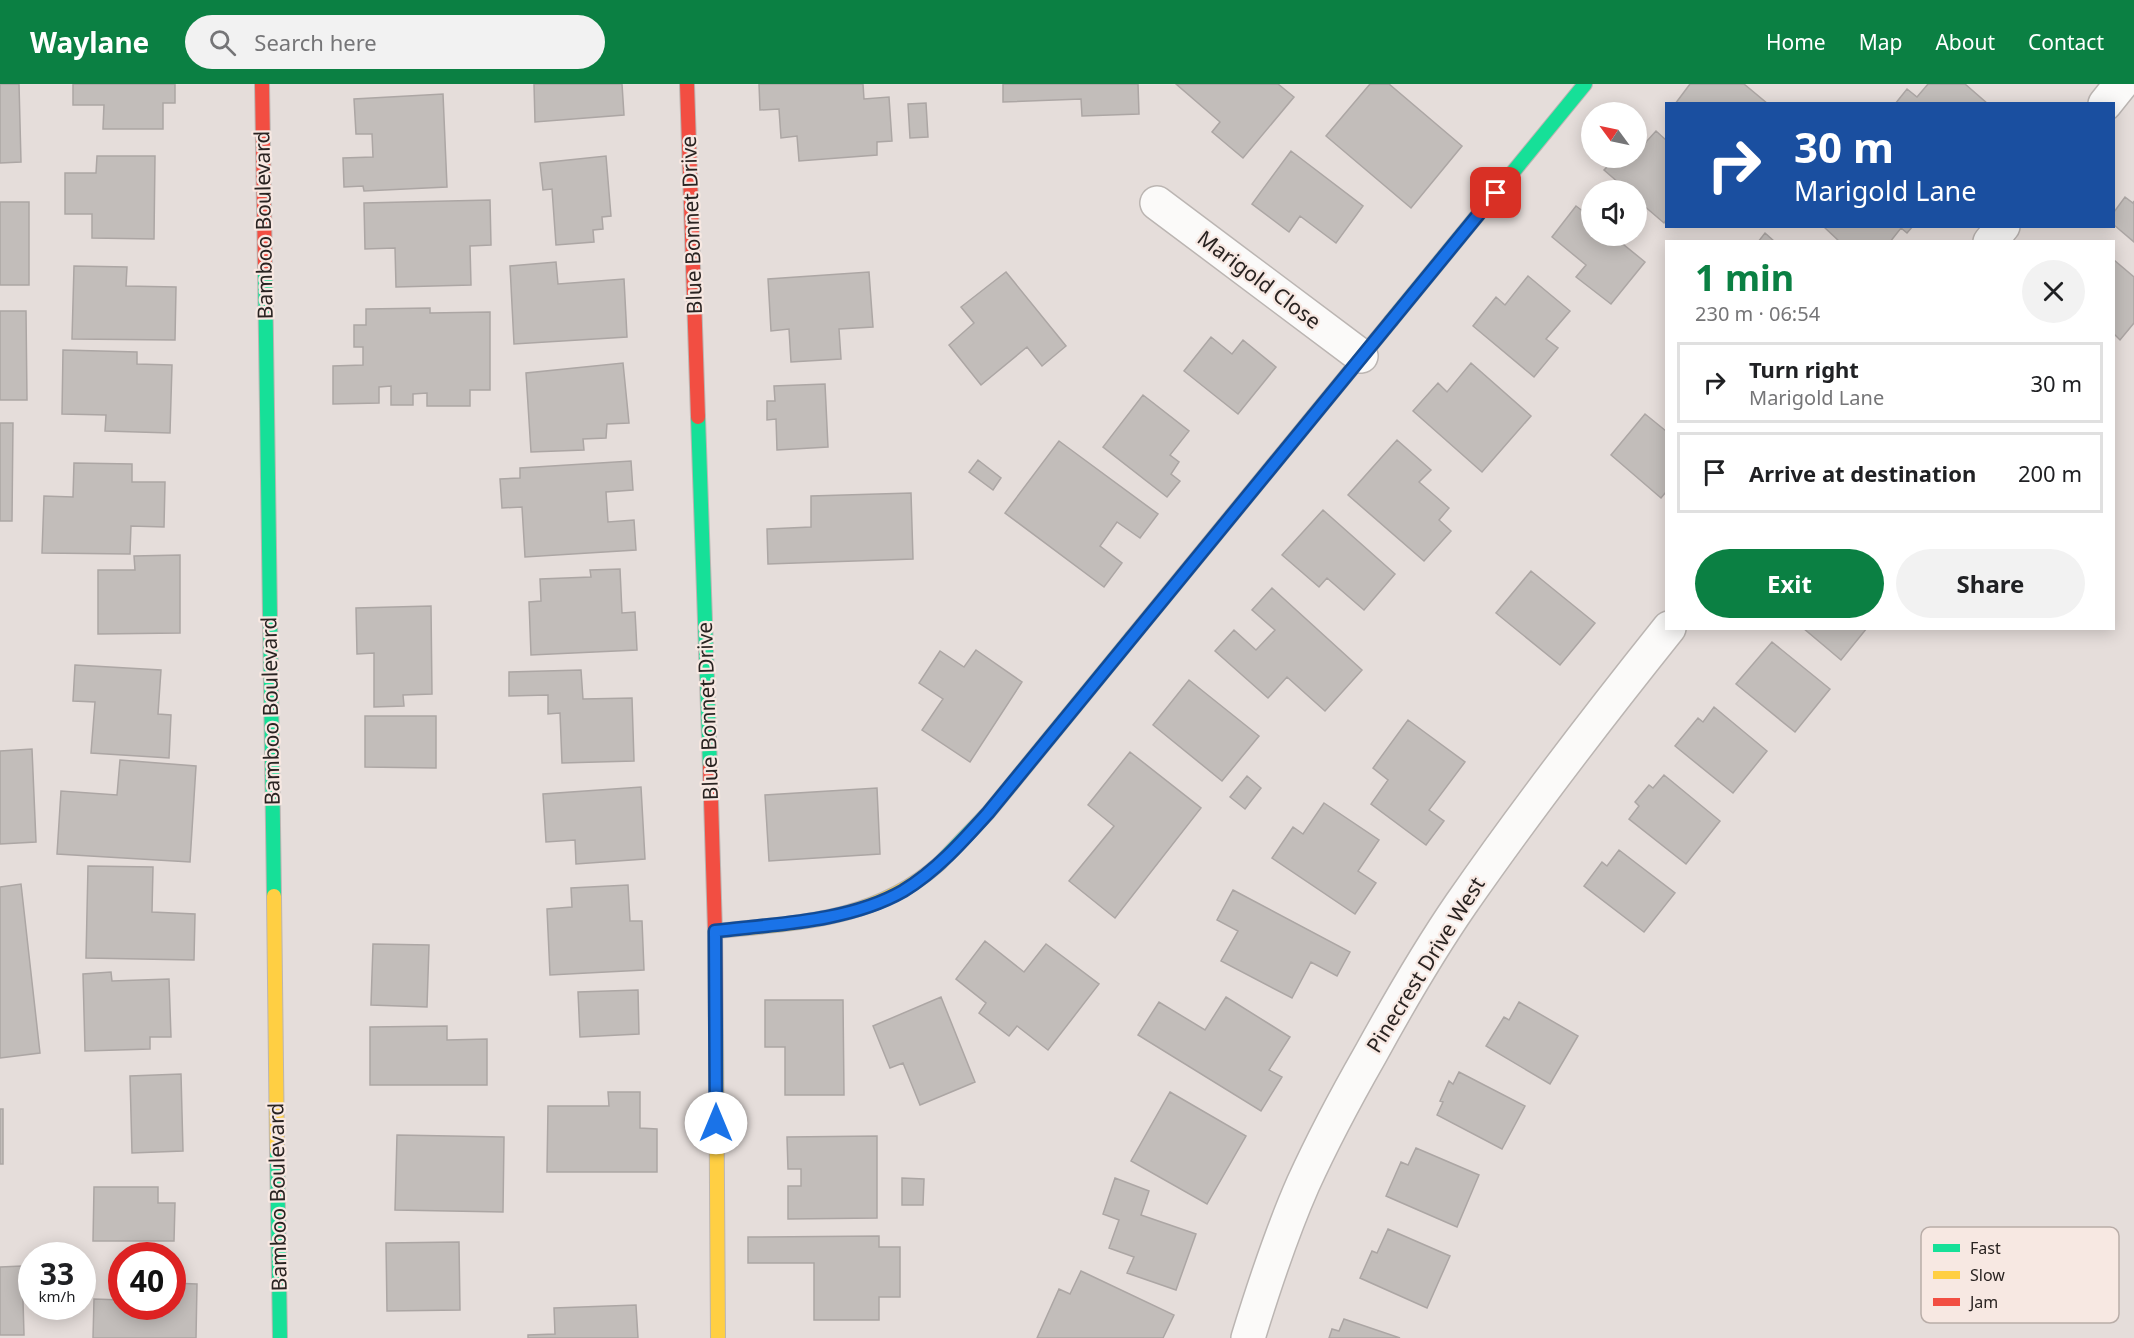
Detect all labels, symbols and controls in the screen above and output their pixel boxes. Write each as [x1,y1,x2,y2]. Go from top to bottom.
search box [185,15,605,69]
text: Waylane [30,23,149,61]
icon: search [206,26,239,59]
text: Search here [254,27,377,57]
text: Home [1766,28,1826,56]
text: Map [1859,28,1902,56]
text: About [1935,28,1995,56]
text: Contact [2028,28,2104,56]
north arrow [1581,102,1647,168]
map controls [1581,102,1647,246]
text: 30 m [1794,118,1894,175]
icon: right [1695,126,1773,204]
street label: Bamboo Boulevard [247,130,279,320]
street label: Blue Bonnet Drive [674,135,708,315]
pin [1470,167,1521,218]
text: Marigold Lane [1794,172,1977,209]
icon: arrive [1479,176,1512,209]
button: sound [1581,180,1647,246]
street label: Marigold Close [1192,224,1327,335]
text: 1 min [1695,253,1794,302]
button: close [2022,260,2085,323]
text: 230 m · 06:54 [1695,300,1820,327]
text: Turn right [1749,354,1859,384]
icon: right [1698,366,1731,399]
text: 30 m [2031,368,2082,398]
text: Marigold Lane [1749,384,1884,411]
icon: arrive [1698,456,1731,489]
text: Arrive at destination [1749,458,1976,488]
text: 200 m [2018,458,2082,488]
button: Exit [1695,549,1884,618]
button: Share [1896,549,2085,618]
street label: Bamboo Boulevard [254,616,286,806]
street label: Blue Bonnet Drive [690,621,724,801]
street label: Pinecrest Drive West [1360,871,1491,1058]
position arrow [684,1091,748,1155]
street label: Bamboo Boulevard [261,1102,293,1292]
legend [1921,1227,2119,1323]
text: Fast [1970,1237,2001,1259]
speed limit sign: 40 [108,1242,186,1320]
text: 33 [40,1253,74,1294]
text: Slow [1970,1264,2005,1286]
text: km/h [39,1286,75,1306]
text: Jam [1968,1291,1998,1313]

